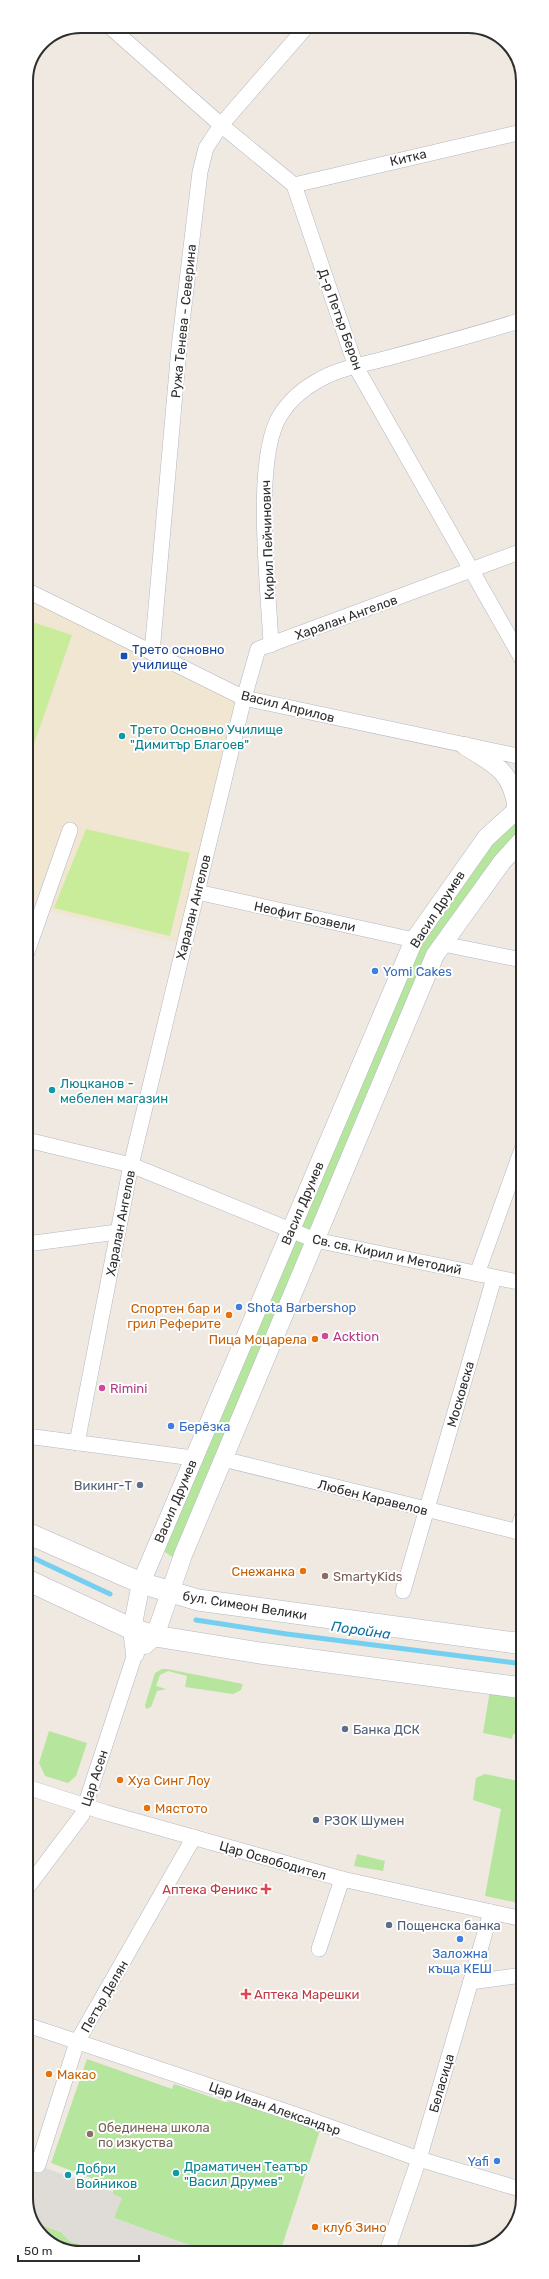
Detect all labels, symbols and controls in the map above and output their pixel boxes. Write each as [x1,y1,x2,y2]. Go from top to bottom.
street label: Китка [388,146,428,169]
street label: Ружа Тенева - Северина [168,243,199,399]
street label: Д-р Петър Берон [315,266,366,372]
street label: Кирил Пейчинович [258,480,277,600]
street label: Харалан Ангелов [293,592,399,643]
place label: Трето основно училище [132,642,225,672]
marker: Трето основно училище [119,651,129,661]
street label: Васил Априлов [239,688,336,725]
place label: Трето Основно Училище "Димитър Благоев" [130,722,283,752]
marker: Трето Основно Училище "Димитър Благоев" [117,731,127,741]
street label: Харалан Ангелов [173,853,214,961]
street label: Васил Друмев [407,868,468,951]
street label: Неофит Бозвели [253,898,357,935]
place label: Yomi Cakes [383,964,452,979]
marker: Yomi Cakes [370,966,380,976]
place label: Люцканов - мебелен магазин [60,1076,168,1106]
marker: Люцканов - мебелен магазин [47,1085,57,1095]
street label: Васил Друмев [278,1159,327,1247]
street label: Харалан Ангелов [103,1169,138,1277]
street label: Св. св. Кирил и Методий [311,1231,463,1278]
place label: Shota Barbershop [247,1300,357,1315]
place label: Спортен бар и грил Реферите [127,1301,221,1331]
marker: Shota Barbershop [234,1302,244,1312]
marker: Спортен бар и грил Реферите [224,1310,234,1320]
place label: Acktion [333,1329,379,1344]
marker: Acktion [320,1331,330,1341]
place label: Пица Моцарела [209,1332,307,1347]
marker: Пица Моцарела [310,1334,320,1344]
street label: Московска [444,1360,477,1429]
place label: Rimini [110,1381,147,1396]
marker: Rimini [97,1383,107,1393]
place label: Берёзка [179,1419,230,1434]
marker: Берёзка [166,1421,176,1431]
street label: Васил Друмев [151,1457,200,1545]
street label: Любен Каравелов [316,1477,429,1518]
place label: Викинг-Т [74,1478,132,1493]
marker: Викинг-Т [135,1480,145,1490]
place label: Снежанка [232,1564,295,1579]
marker: Снежанка [298,1566,308,1576]
place label: SmartyKids [333,1569,403,1584]
marker: SmartyKids [320,1571,330,1581]
street label: бул. Симеон Велики [182,1588,308,1623]
water label: Поройна [330,1618,392,1643]
place label: Банка ДСК [353,1722,420,1737]
marker: Банка ДСК [340,1724,350,1734]
street label: Цар Асен [78,1748,111,1808]
place label: Хуа Синг Лоу [128,1773,210,1788]
marker: Хуа Синг Лоу [115,1775,125,1785]
place label: Мястото [155,1801,208,1816]
marker: Мястото [142,1803,152,1813]
place label: РЗОК Шумен [324,1813,404,1828]
marker: РЗОК Шумен [311,1815,321,1825]
street label: Цар Освободител [218,1838,328,1883]
place label: Аптека Феникс [162,1882,258,1897]
marker: Аптека Феникс [261,1884,271,1894]
place label: Пощенска банка [397,1918,501,1933]
marker: Пощенска банка [384,1920,394,1930]
marker: Заложна къща КЕШ [455,1934,465,1944]
place label: Заложна къща КЕШ [428,1946,492,1976]
street label: Петър Делян [78,1958,131,2035]
place label: Аптека Марешки [254,1987,359,2002]
marker: Аптека Марешки [241,1989,251,1999]
street label: Беласица [426,2052,457,2114]
place label: Макао [57,2067,96,2082]
marker: Макао [44,2069,54,2079]
street label: Цар Иван Александър [207,2079,343,2138]
place label: Обединена школа по изкуства [98,2120,210,2150]
marker: Обединена школа по изкуства [85,2129,95,2139]
place label: Yafi [468,2154,489,2169]
marker: Yafi [492,2156,502,2166]
place label: Драматичен Театър "Васил Друмев" [184,2159,308,2189]
place label: Добри Войников [76,2161,137,2191]
marker: Драматичен Театър "Васил Друмев" [171,2168,181,2178]
marker: Добри Войников [63,2170,73,2180]
place label: клуб Зино [323,2220,387,2235]
marker: клуб Зино [310,2222,320,2232]
scale bar [18,2237,139,2263]
text: 50 m [24,2244,52,2258]

